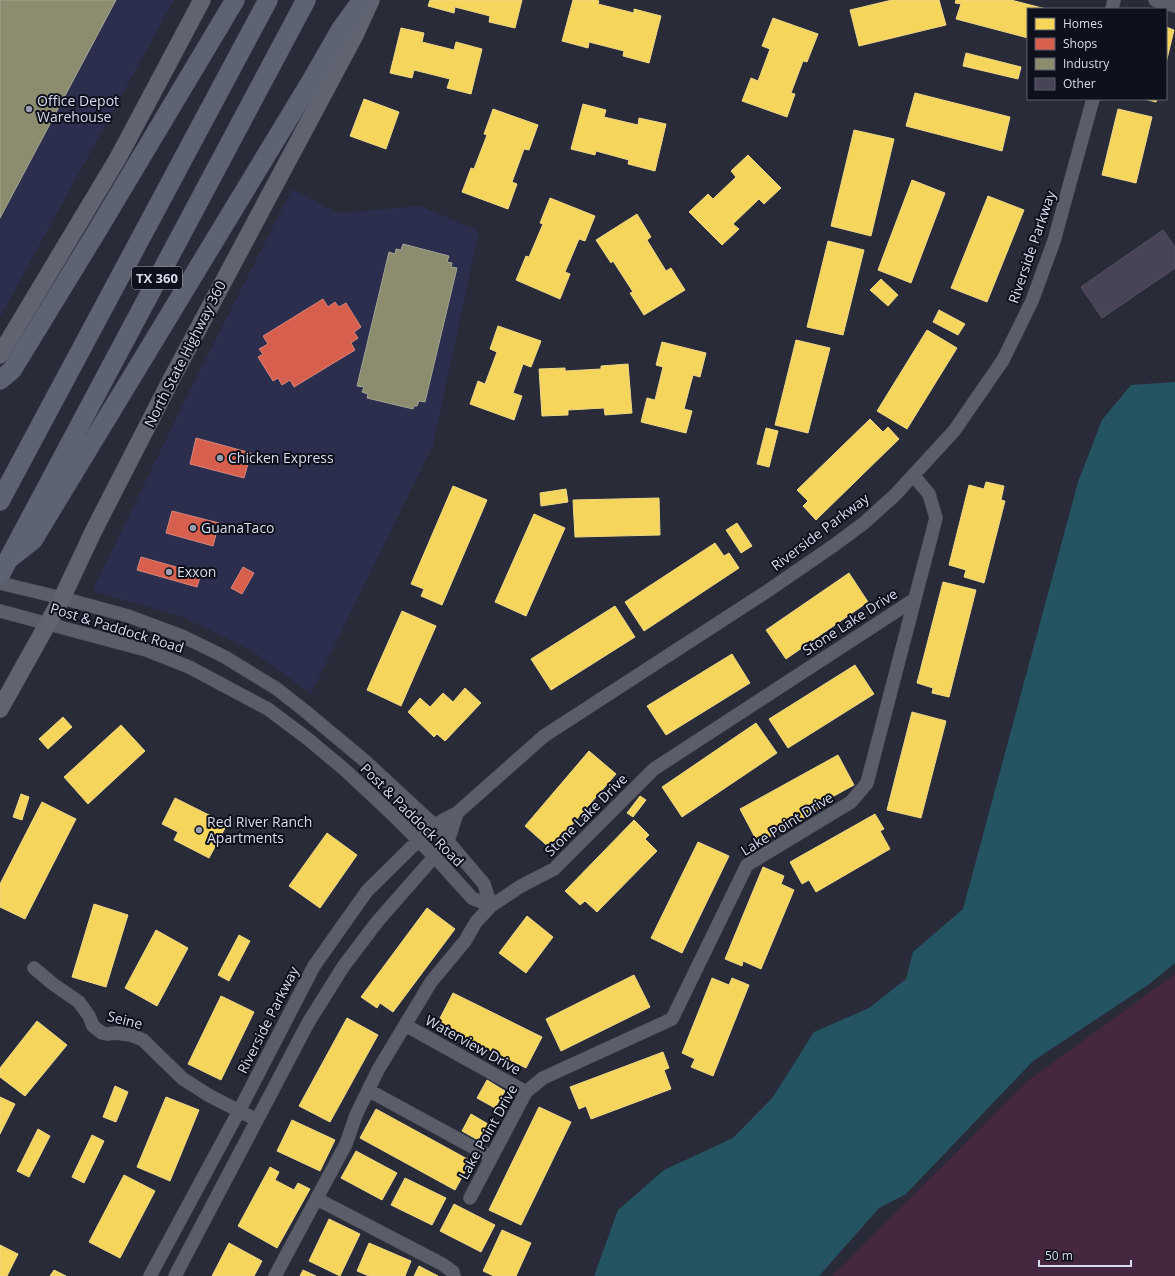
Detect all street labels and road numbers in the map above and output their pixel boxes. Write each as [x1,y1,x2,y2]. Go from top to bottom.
street label: Riverside Parkway [1003,187,1060,306]
road number: TX 360 [132,267,182,289]
street label: North State Highway 360 [139,277,230,430]
street label: Riverside Parkway [767,488,873,575]
street label: Stone Lake Drive [799,584,901,659]
street label: Post & Paddock Road [48,598,186,657]
street label: Post & Paddock Road [357,759,468,870]
street label: Stone Lake Drive [540,769,631,860]
street label: Lake Point Drive [737,787,837,860]
street label: Riverside Parkway [232,962,303,1077]
street label: Seine [106,1006,145,1033]
street label: Waterview Drive [422,1010,525,1079]
street label: Lake Point Drive [454,1081,522,1183]

